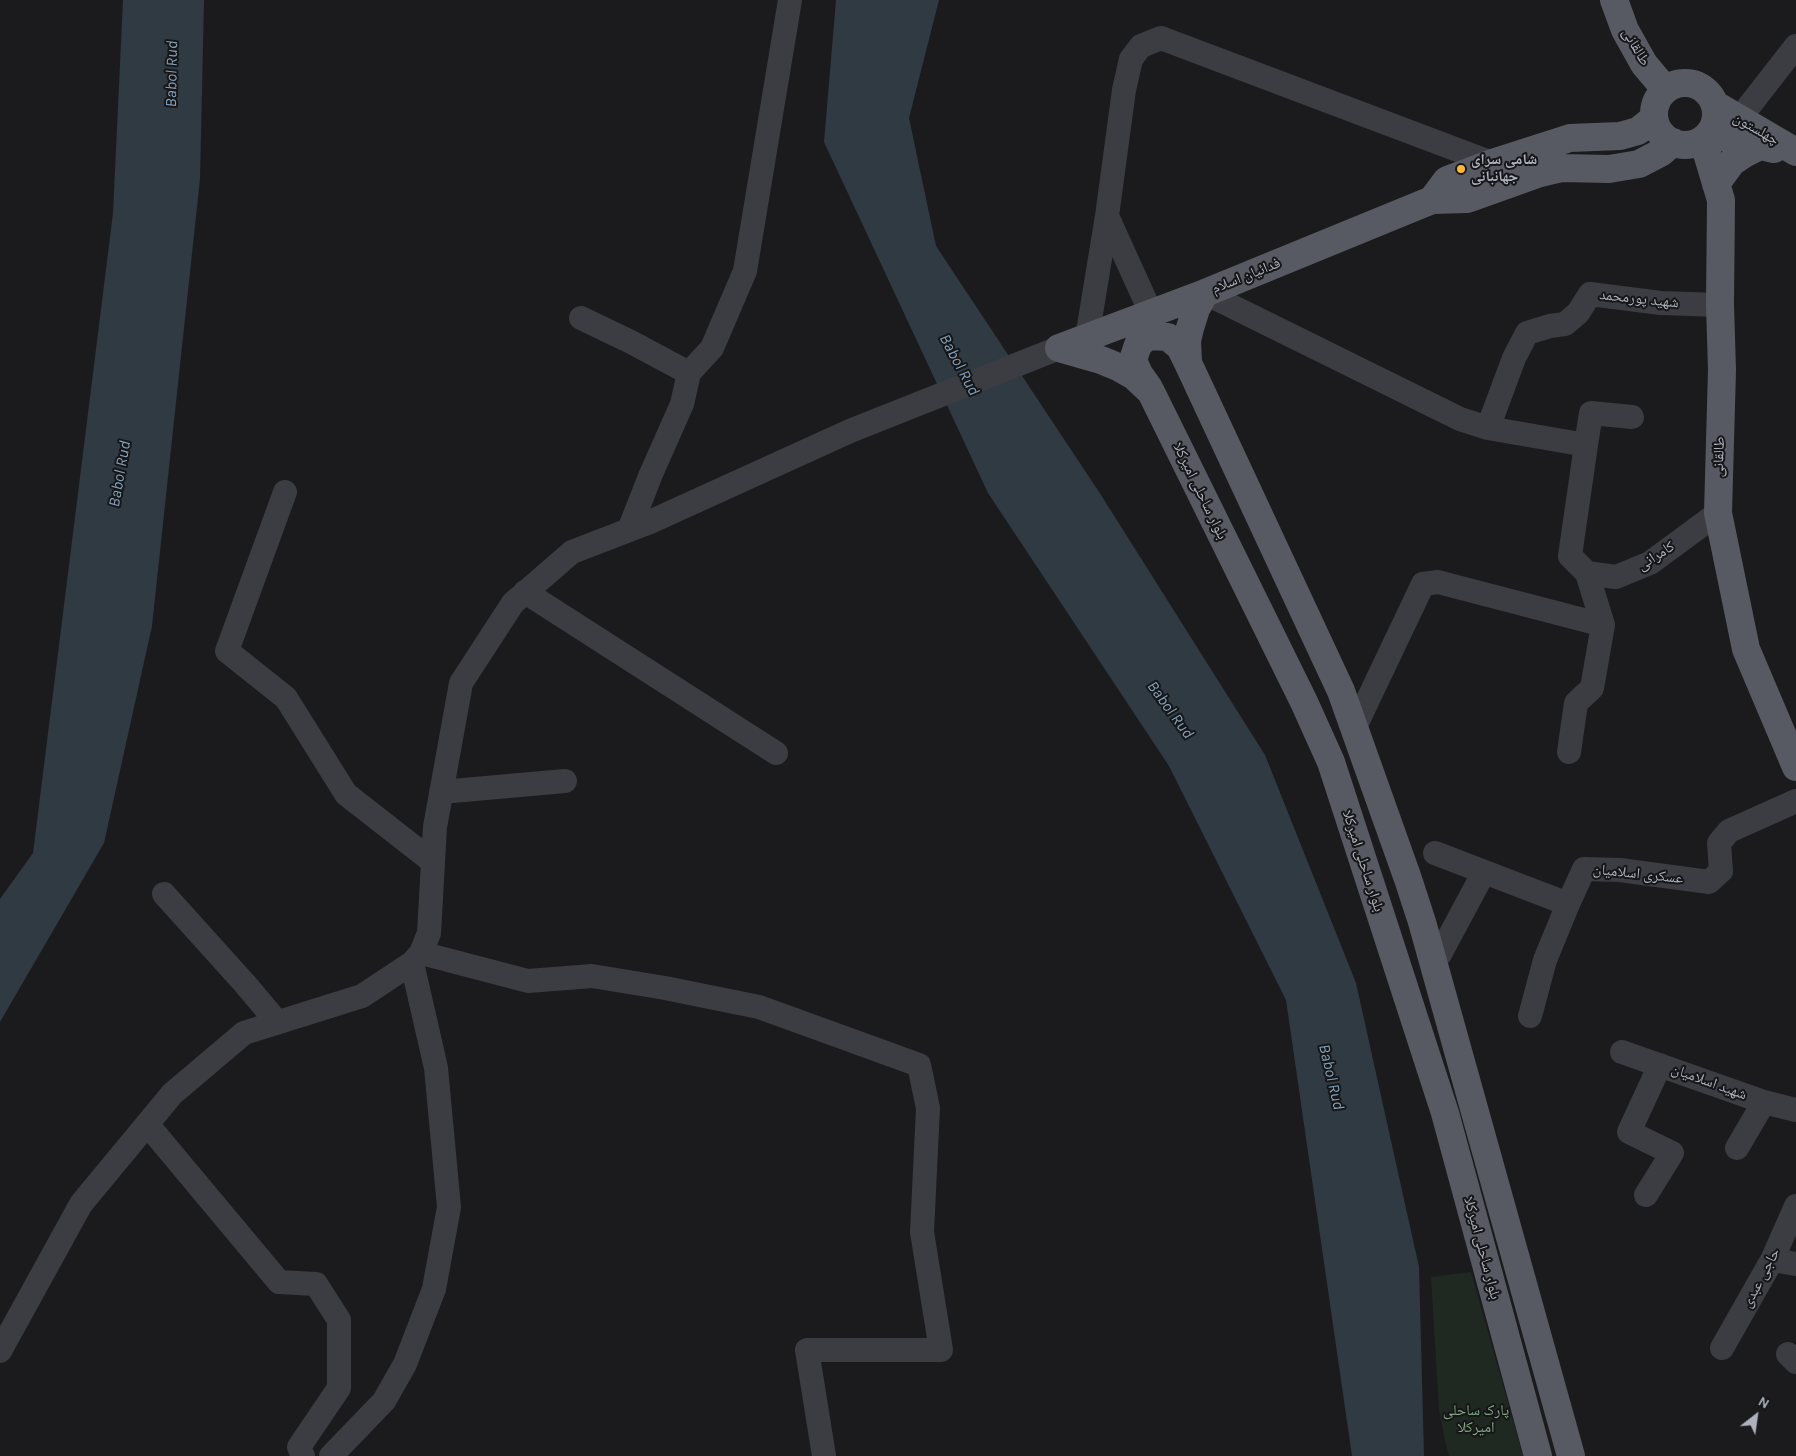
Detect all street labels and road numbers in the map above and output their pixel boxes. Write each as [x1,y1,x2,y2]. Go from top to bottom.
street label: طالقانی [1618,25,1654,69]
street label: چهلستون [1730,109,1782,149]
street label: فدائیان اسلام [1209,254,1283,298]
street label: شهید پورمحمد [1598,286,1680,312]
street label: طالقانی [1709,436,1729,478]
street label: بلوار ساحلی امیرکلا [1169,440,1231,542]
street label: کامرانی [1634,538,1678,574]
street label: بلوار ساحلی امیرکلا [1338,808,1388,914]
street label: عسکری اسلامیان [1592,860,1684,888]
street label: شهید اسلامیان [1669,1060,1749,1104]
street label: بلوار ساحلی امیرکلا [1460,1195,1504,1301]
street label: حاجی عبدی [1738,1245,1784,1311]

